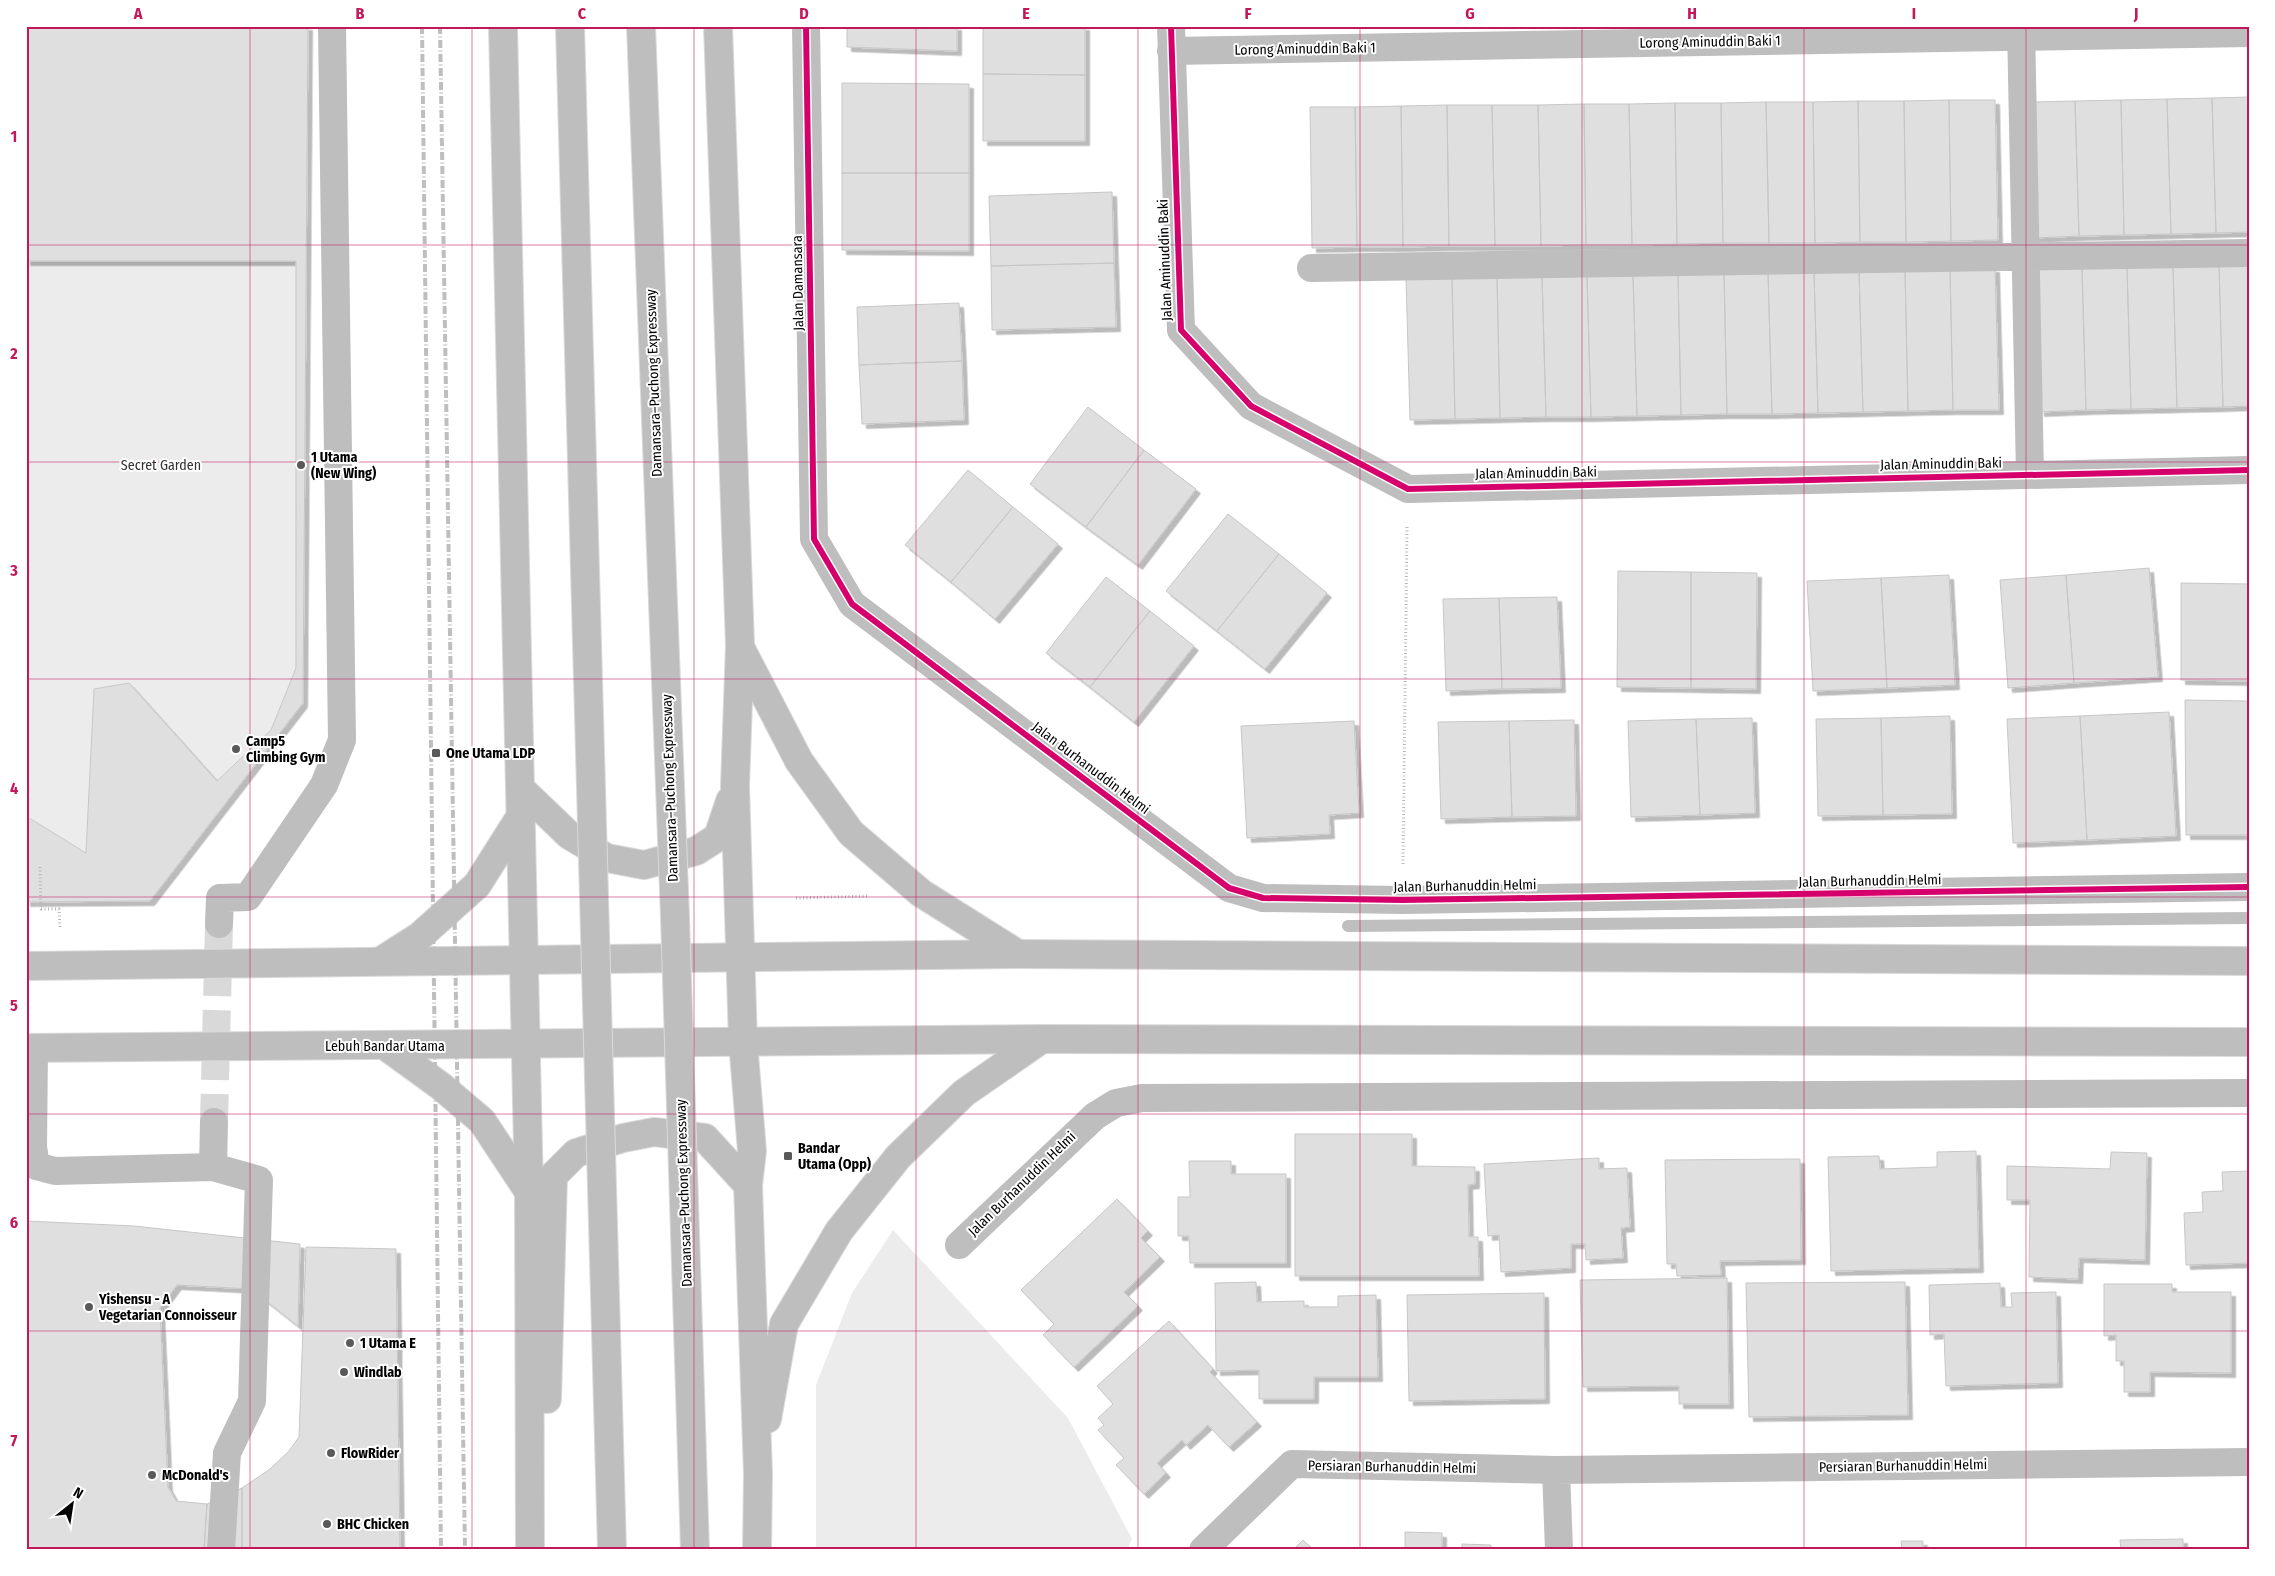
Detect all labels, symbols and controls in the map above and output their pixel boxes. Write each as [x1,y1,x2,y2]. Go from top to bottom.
text: A [133,4,143,23]
text: B [356,4,365,23]
text: C [578,4,587,23]
text: D [799,4,809,23]
text: E [1022,4,1030,23]
text: F [1244,4,1252,23]
text: G [1465,4,1475,23]
text: H [1687,4,1697,23]
text: I [1912,4,1916,23]
text: J [2133,4,2138,23]
street label: Lorong Aminuddin Baki 1 [1639,32,1781,52]
street label: Lorong Aminuddin Baki 1 [1234,39,1376,59]
text: 1 [11,127,17,146]
street label: Jalan Aminuddin Baki [1154,199,1176,321]
street label: Jalan Damansara [789,235,807,331]
street label: Damansara–Puchong Expressway [642,288,666,477]
text: 2 [9,344,18,363]
place label: 1 Utama (New Wing) [311,449,376,482]
street label: Jalan Aminuddin Baki [1880,454,2002,474]
park label: Secret Garden [121,457,201,474]
marker: 1 Utama (New Wing) [295,459,307,471]
street label: Jalan Aminuddin Baki [1475,463,1597,483]
text: 3 [9,561,18,580]
street label: Damansara–Puchong Expressway [658,693,682,882]
street label: Jalan Burhanuddin Helmi [1029,718,1153,818]
place label: Camp5 Climbing Gym [246,733,326,766]
marker: Camp5 Climbing Gym [230,743,242,755]
place label: One Utama LDP [446,745,536,762]
marker: One Utama LDP [430,747,442,759]
text: 4 [10,779,18,798]
street label: Jalan Burhanuddin Helmi [1798,871,1942,891]
street label: Jalan Burhanuddin Helmi [1393,876,1537,896]
text: 5 [10,996,18,1015]
street label: Lebuh Bandar Utama [325,1038,445,1055]
street label: Damansara–Puchong Expressway [672,1098,696,1287]
street label: Jalan Burhanuddin Helmi [965,1128,1079,1240]
place label: Bandar Utama (Opp) [798,1140,871,1173]
marker: Bandar Utama (Opp) [782,1150,794,1162]
text: 6 [10,1213,18,1232]
place label: Yishensu - A Vegetarian Connoisseur [98,1291,237,1324]
marker: Yishensu - A Vegetarian Connoisseur [83,1301,95,1313]
place label: 1 Utama E [360,1335,416,1352]
marker: 1 Utama E [344,1337,356,1349]
place label: Windlab [354,1364,402,1381]
marker: Windlab [338,1366,350,1378]
text: 7 [11,1431,18,1450]
place label: FlowRider [341,1445,400,1462]
marker: FlowRider [325,1447,337,1459]
street label: Persiaran Burhanuddin Helmi [1819,1456,1987,1476]
street label: Persiaran Burhanuddin Helmi [1308,1457,1476,1477]
place label: McDonald's [162,1467,229,1484]
marker: McDonald's [146,1469,158,1481]
north arrow [48,1478,98,1528]
text: N [70,1484,86,1503]
place label: BHC Chicken [337,1516,409,1533]
marker: BHC Chicken [321,1518,333,1530]

